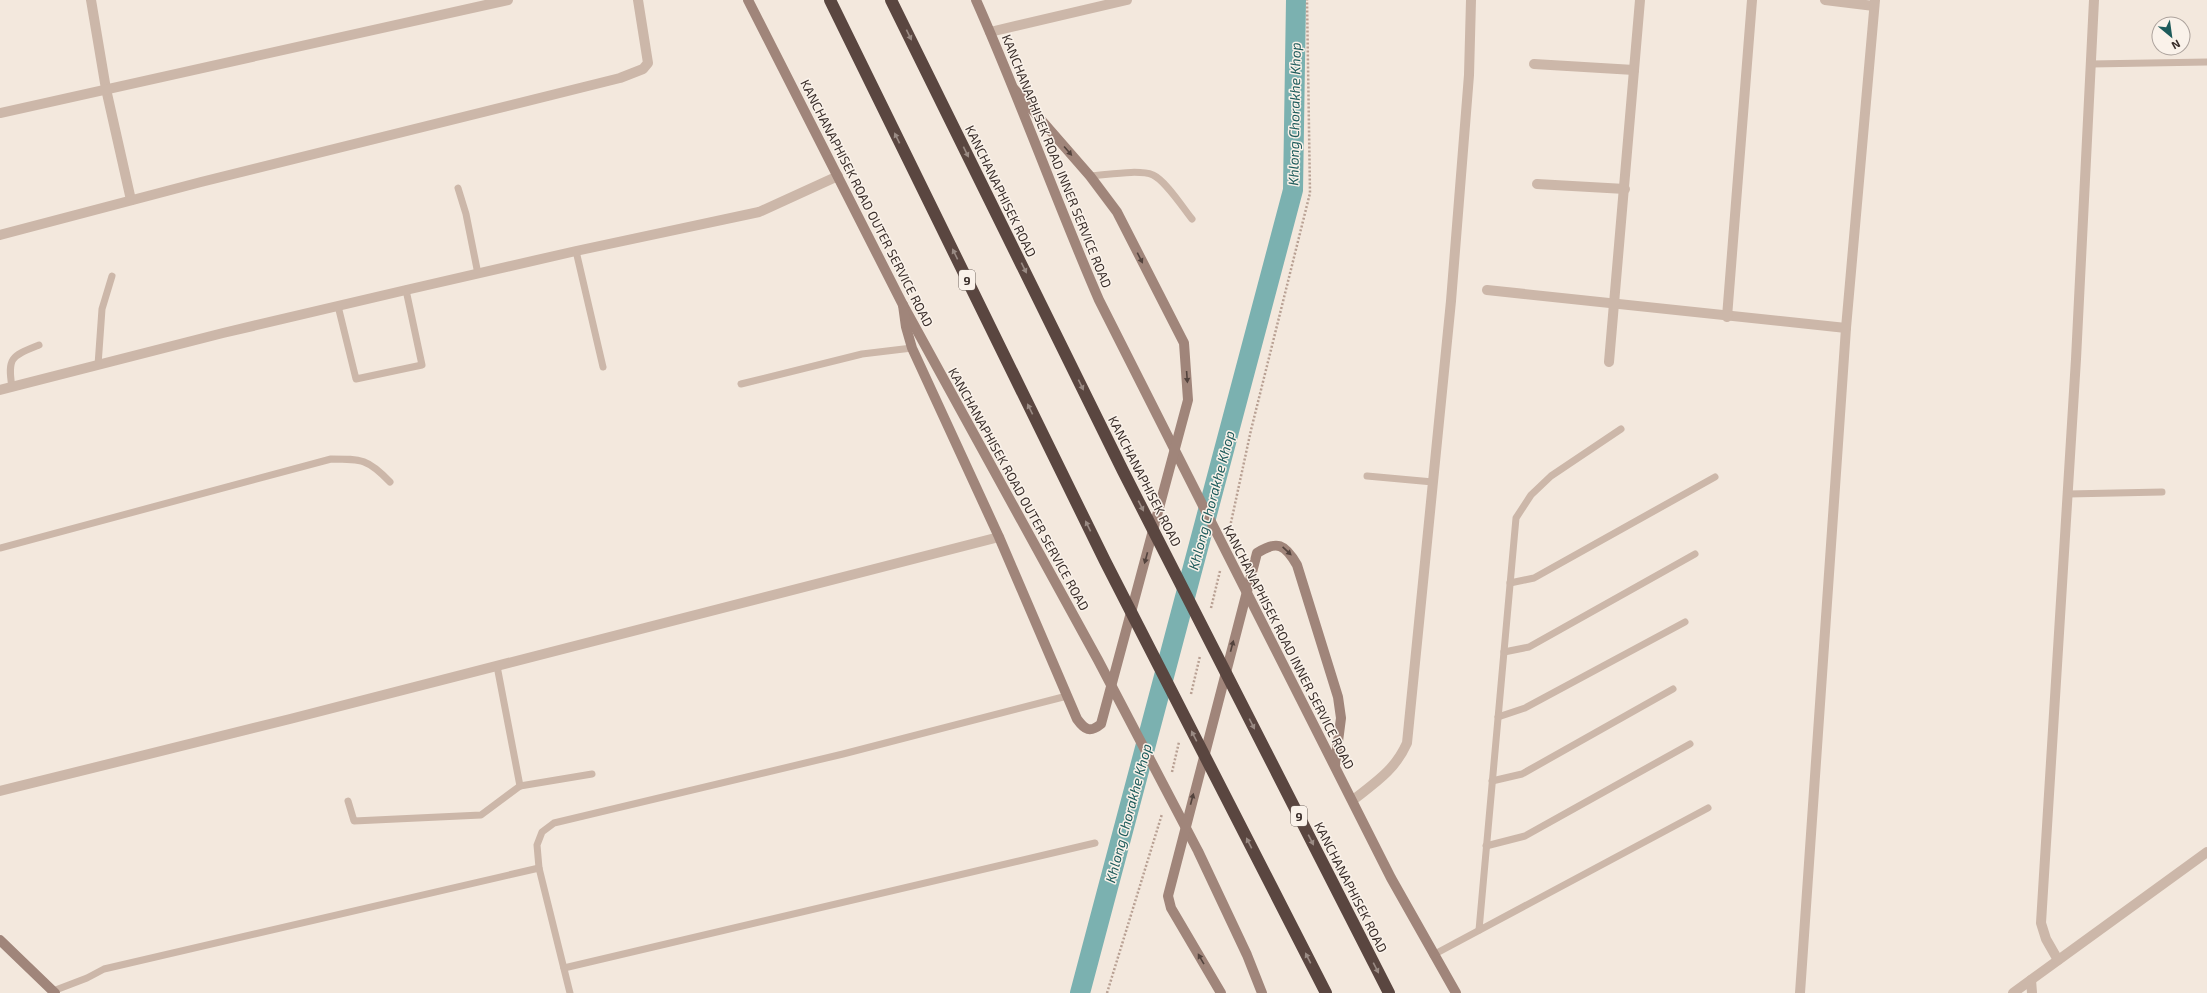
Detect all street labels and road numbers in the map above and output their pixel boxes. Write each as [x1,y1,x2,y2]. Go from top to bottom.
street label: KANCHANAPHISEK ROAD INNER SERVICE ROAD [999,32,1115,290]
street label: KANCHANAPHISEK ROAD OUTER SERVICE ROAD [797,77,937,329]
street label: KANCHANAPHISEK ROAD [962,123,1040,259]
road number: 9 [959,270,975,290]
street label: KANCHANAPHISEK ROAD OUTER SERVICE ROAD [945,365,1093,613]
street label: KANCHANAPHISEK ROAD [1105,413,1185,549]
street label: KANCHANAPHISEK ROAD INNER SERVICE ROAD [1220,522,1358,772]
road number: 9 [1291,806,1307,826]
street label: KANCHANAPHISEK ROAD [1311,819,1391,955]

